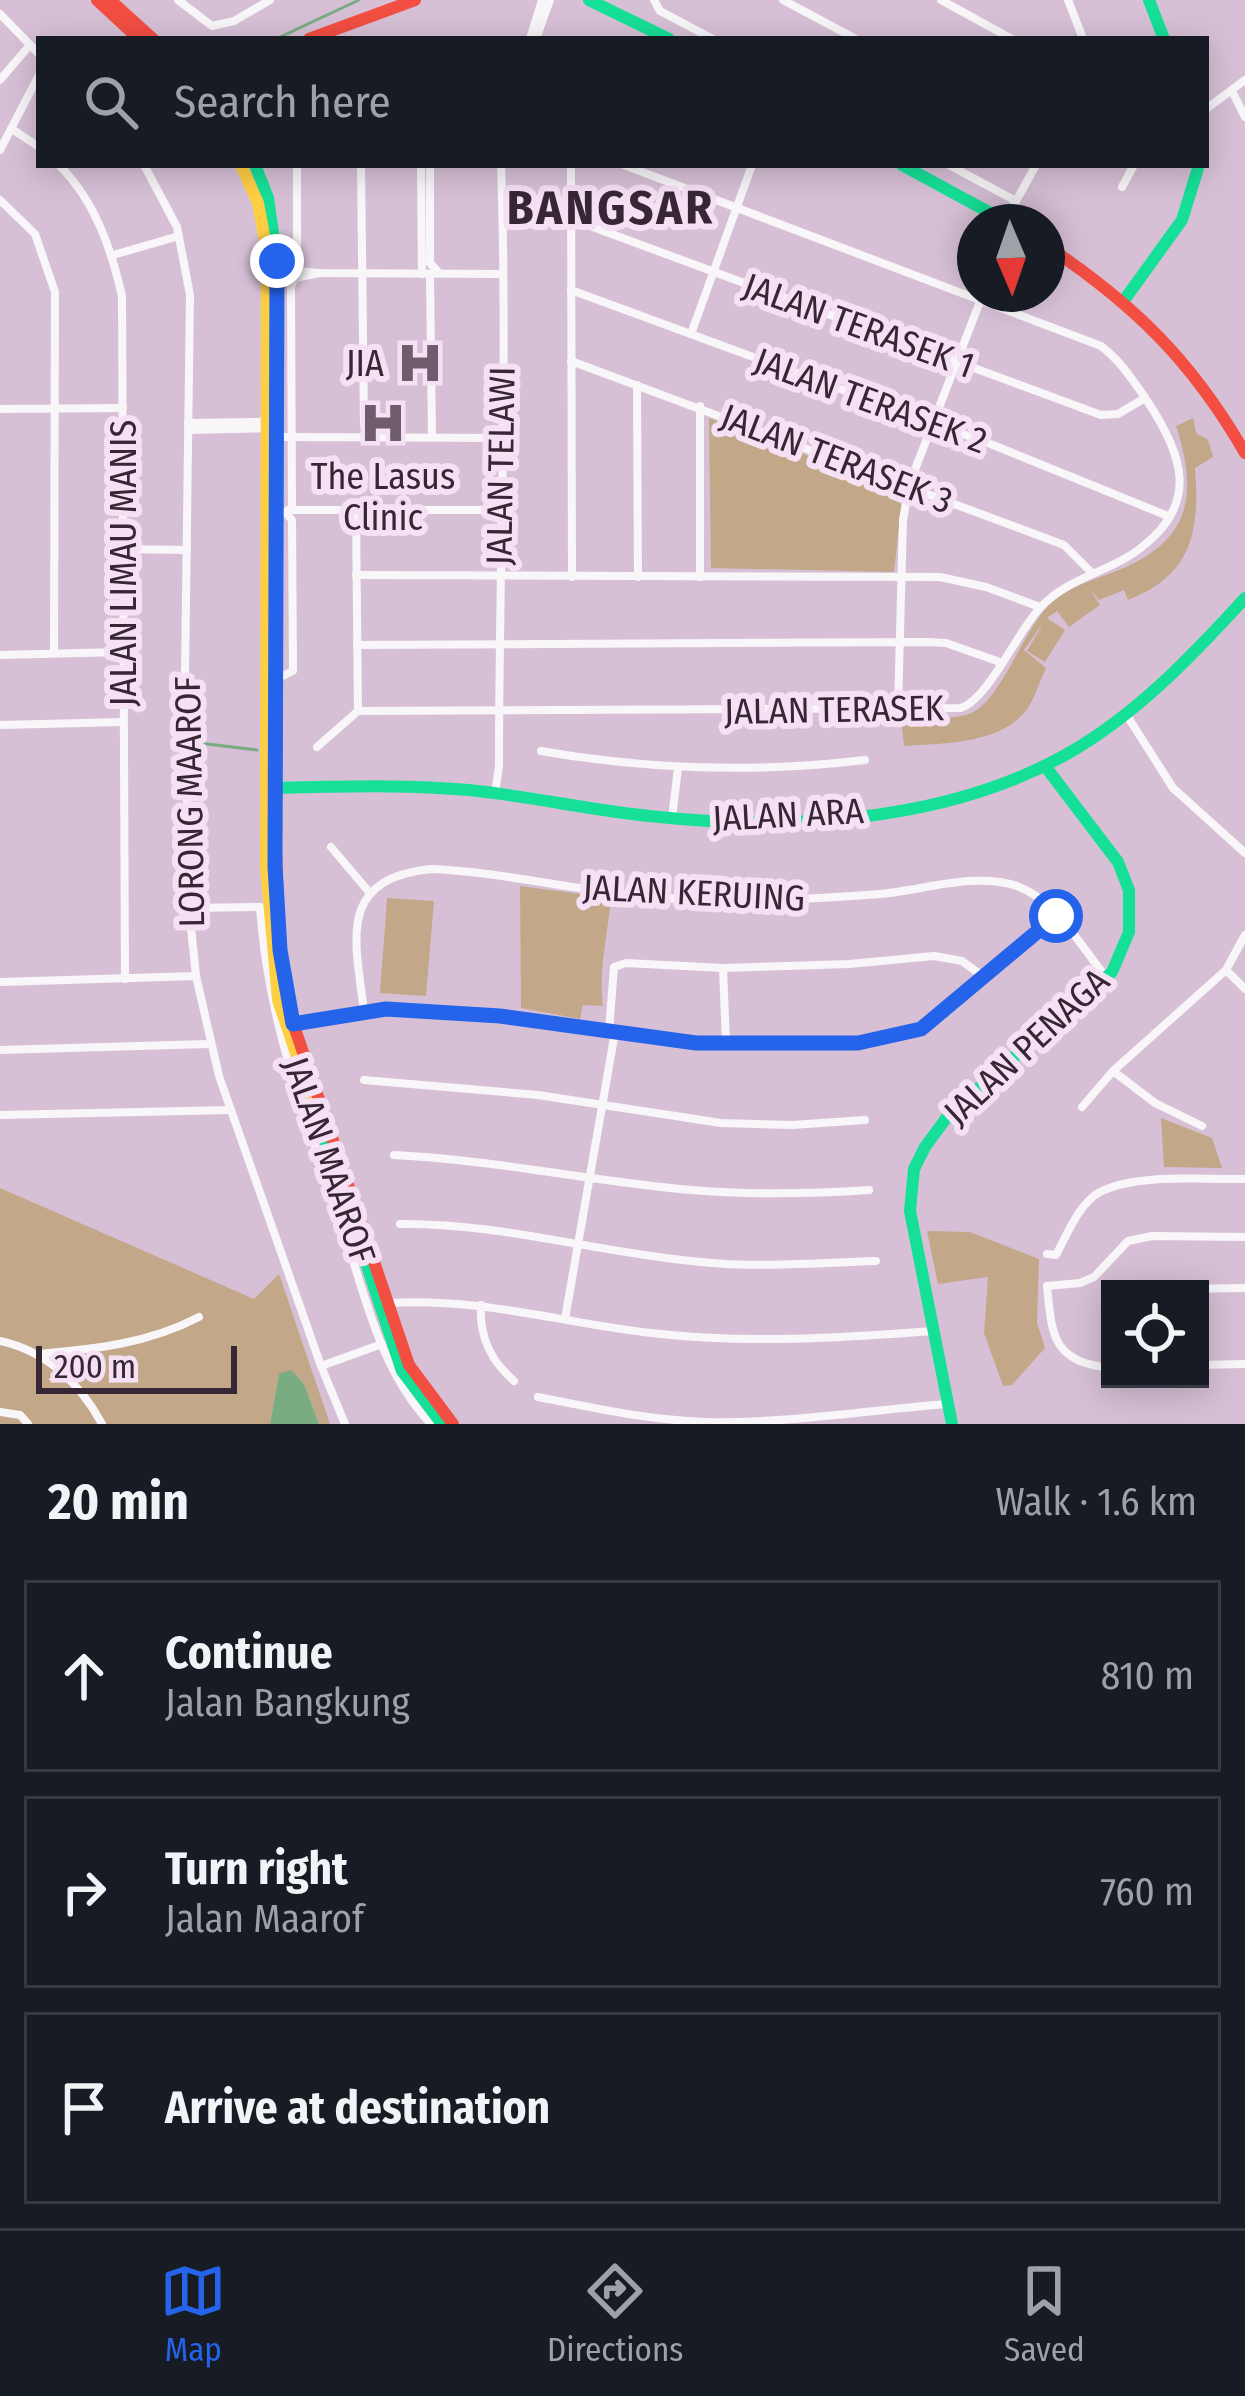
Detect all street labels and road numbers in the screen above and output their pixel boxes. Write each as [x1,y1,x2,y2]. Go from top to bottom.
street label: JALAN TERASEK 1 [737,264,980,388]
street label: JALAN TERASEK 2 [748,339,993,463]
street label: JALAN TELAWI [477,366,525,566]
street label: JALAN TERASEK 3 [715,395,959,523]
street label: JALAN LIMAU MANIS [102,420,146,706]
street label: LORONG MAAROF [166,676,214,928]
street label: JALAN TERASEK [724,686,945,734]
street label: JALAN ARA [711,789,865,841]
street label: JALAN KERUING [582,865,806,921]
street label: JALAN PENAGA [935,959,1118,1134]
street label: JALAN MAAROF [273,1051,385,1269]

